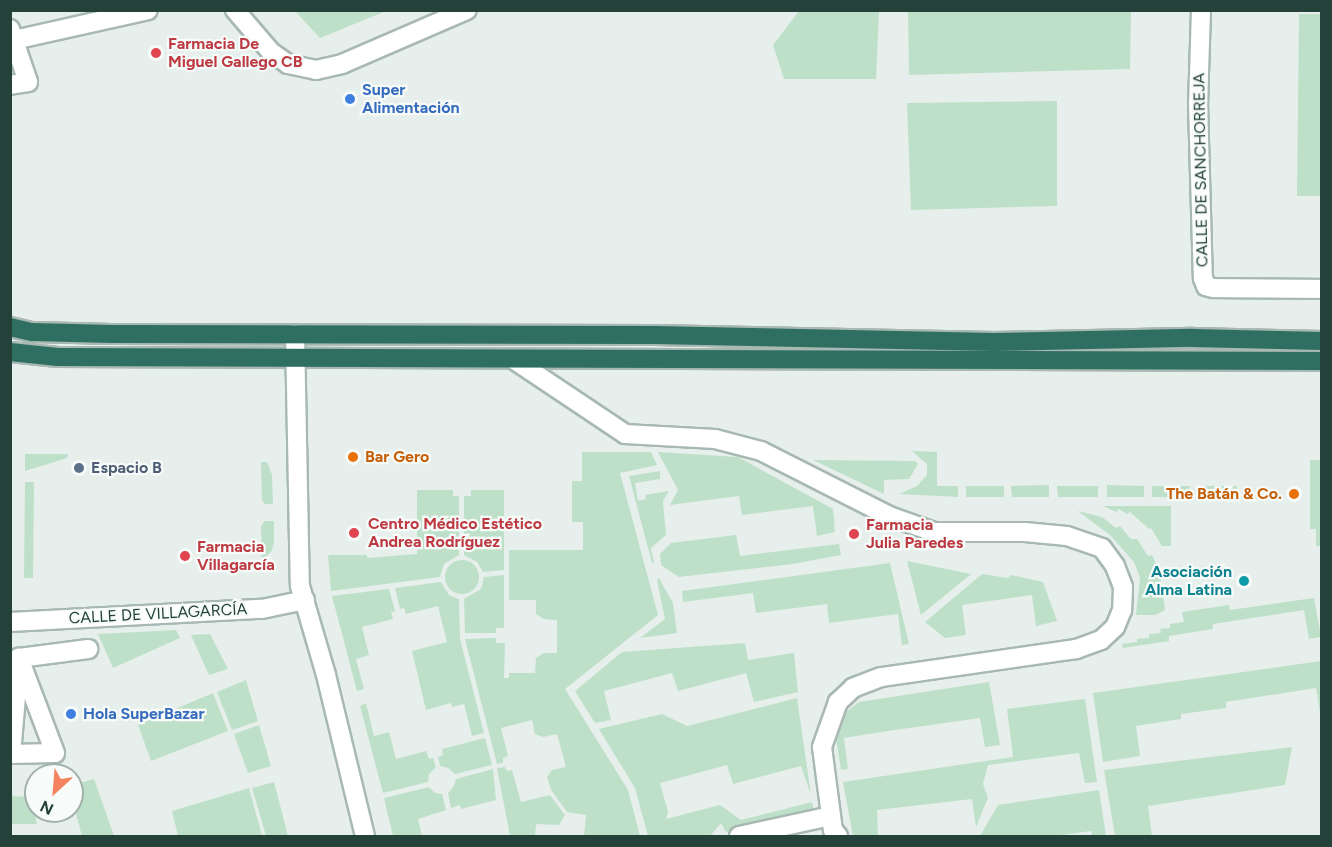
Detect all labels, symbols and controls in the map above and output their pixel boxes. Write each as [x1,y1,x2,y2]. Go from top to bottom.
place label: Farmacia De Miguel Gallego CB [168,34,302,72]
marker: Farmacia De Miguel Gallego CB [149,46,163,60]
street label: CALLE DE SANCHORREJA [1190,73,1212,267]
place label: Super Alimentación [362,80,460,118]
marker: Super Alimentación [343,92,357,106]
place label: Bar Gero [365,447,429,467]
marker: Bar Gero [346,450,360,464]
place label: Espacio B [91,458,162,478]
marker: Espacio B [72,461,86,475]
place label: The Batán & Co. [1166,484,1282,504]
marker: The Batán & Co. [1287,487,1301,501]
place label: Centro Médico Estético Andrea Rodríguez [368,514,542,552]
place label: Farmacia Julia Paredes [866,515,963,553]
marker: Centro Médico Estético Andrea Rodríguez [345,524,363,542]
marker: Farmacia Julia Paredes [847,527,861,541]
place label: Farmacia Villagarcía [197,537,275,575]
marker: Farmacia Villagarcía [178,549,192,563]
place label: Asociación Alma Latina [1145,562,1232,600]
marker: Asociación Alma Latina [1237,574,1251,588]
street label: CALLE DE VILLAGARCÍA [68,600,248,628]
place label: Hola SuperBazar [83,704,204,724]
marker: Hola SuperBazar [64,707,78,721]
north arrow [24,763,84,823]
text: N [37,797,56,819]

